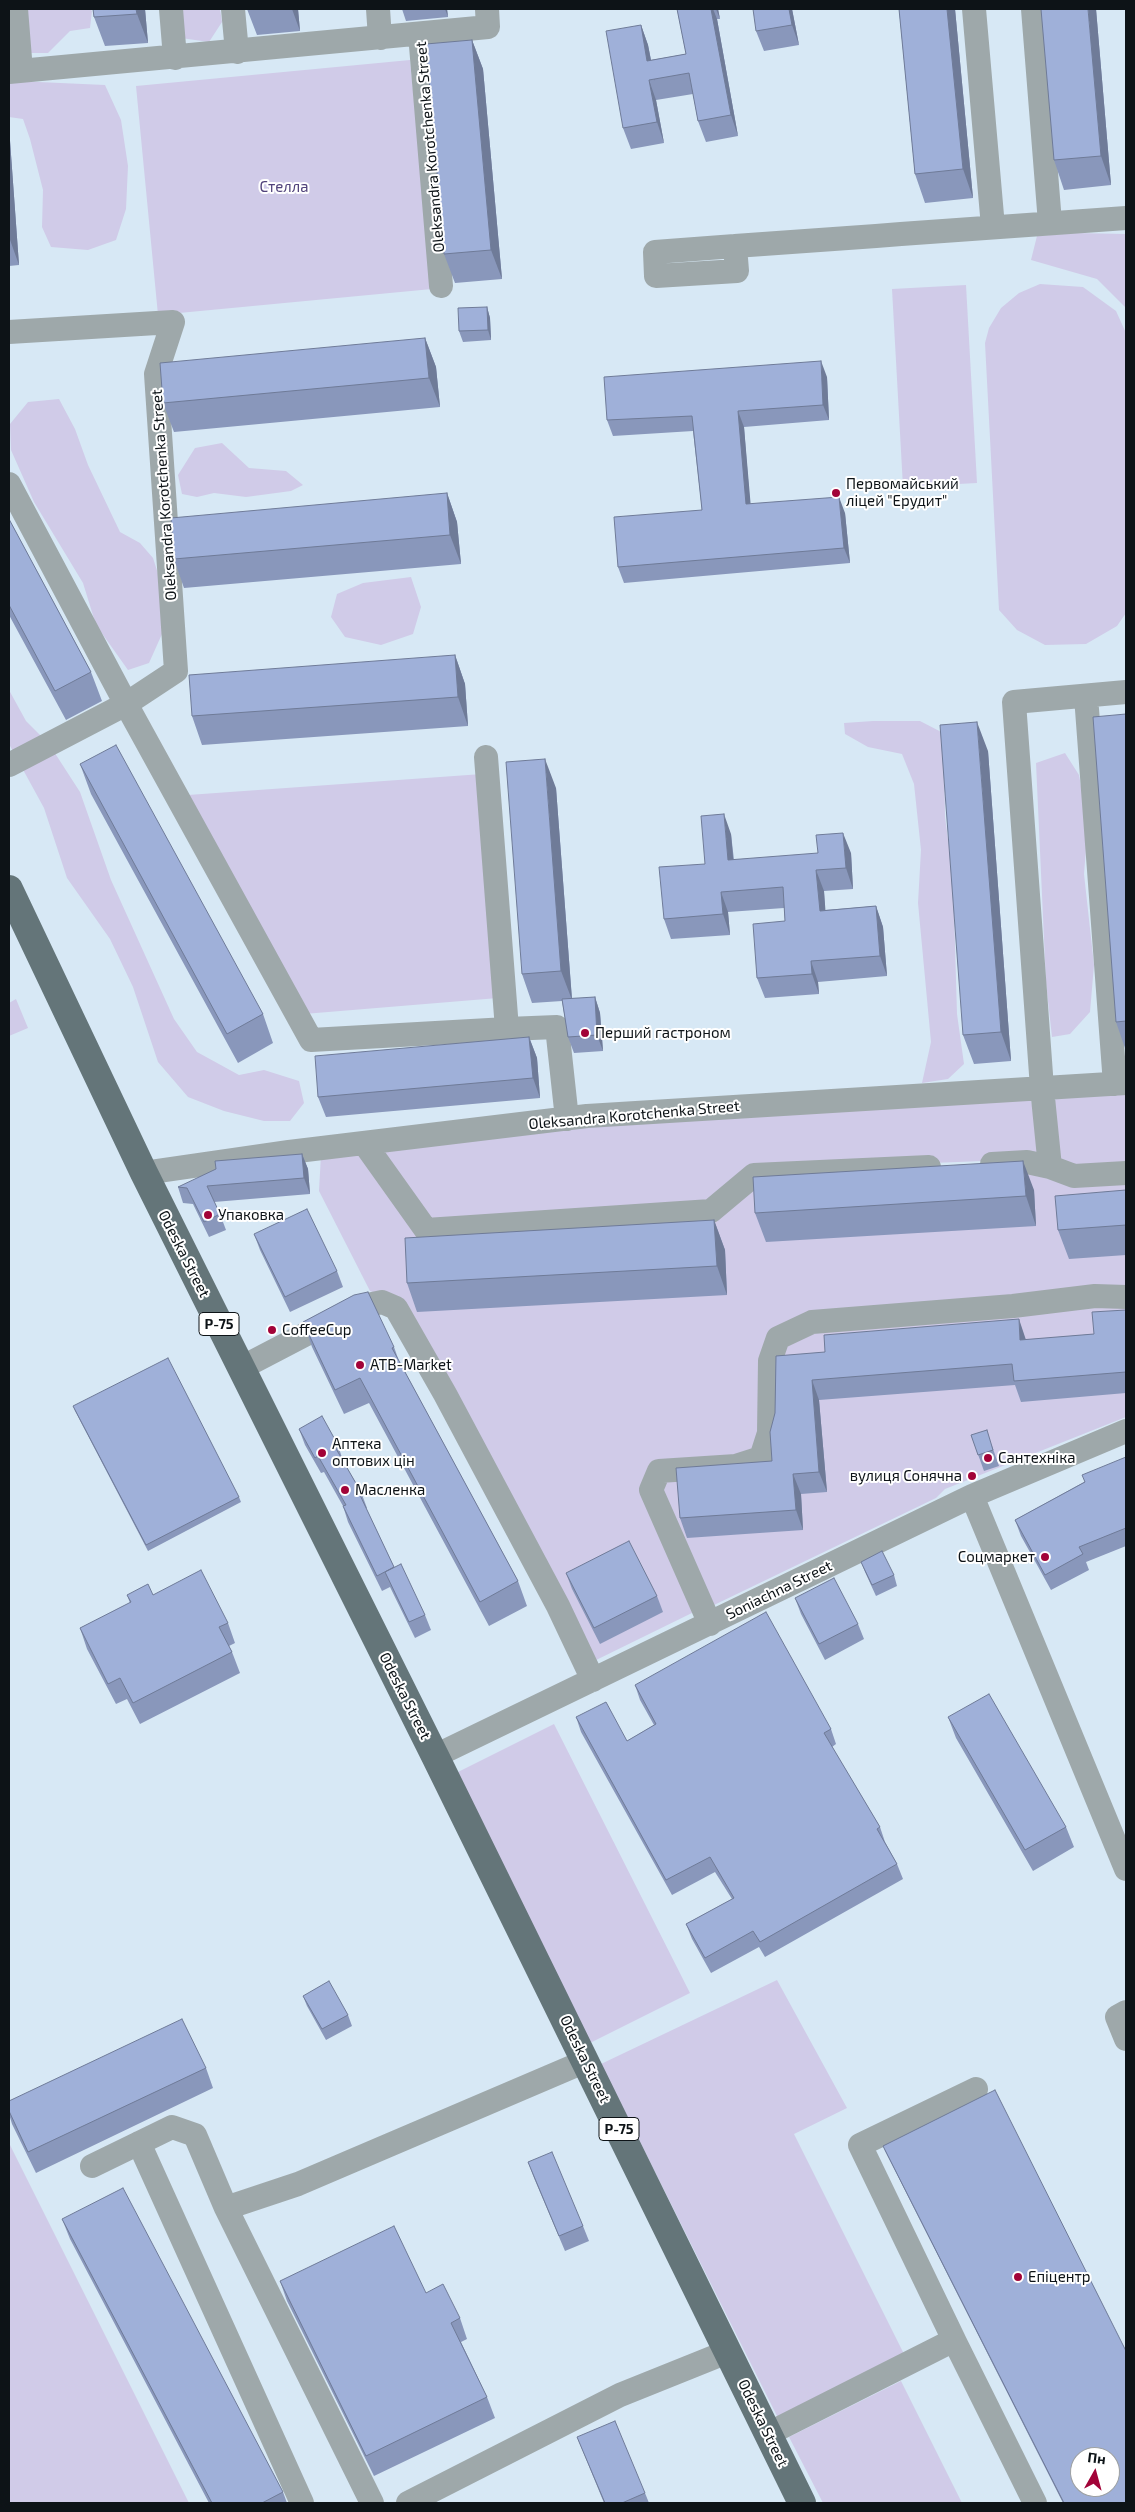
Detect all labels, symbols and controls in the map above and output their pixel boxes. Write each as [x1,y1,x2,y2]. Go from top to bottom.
street label: Oleksandra Korotchenka Street [412,41,448,253]
park label: Стелла [259,178,309,196]
street label: Oleksandra Korotchenka Street [148,389,180,601]
place label: Первомайський ліцей "Ерудит" [846,475,959,510]
marker: Первомайський ліцей "Ерудит" [830,487,842,499]
place label: Перший гастроном [595,1024,731,1042]
marker: Перший гастроном [579,1027,591,1039]
street label: Oleksandra Korotchenka Street [528,1097,740,1133]
place label: Упаковка [218,1206,284,1224]
street label: Odeska Street [154,1208,214,1300]
marker: Упаковка [202,1209,214,1221]
road number: Р-75 [199,1312,239,1336]
place label: CoffeeCup [282,1321,352,1339]
marker: CoffeeCup [266,1324,278,1336]
place label: ATB-Market [370,1356,452,1374]
marker: ATB-Market [354,1359,366,1371]
place label: Аптека оптових цін [332,1435,415,1470]
marker: Аптека оптових цін [316,1447,328,1459]
place label: Сантехніка [998,1449,1075,1467]
marker: Сантехніка [982,1452,994,1464]
place label: вулиця Сонячна [850,1467,962,1485]
marker: вулиця Сонячна [966,1470,978,1482]
place label: Масленка [355,1481,425,1499]
marker: Масленка [339,1484,351,1496]
place label: Соцмаркет [958,1548,1035,1566]
marker: Соцмаркет [1039,1551,1051,1563]
street label: Soniachna Street [723,1557,835,1623]
street label: Odeska Street [375,1650,435,1742]
street label: Odeska Street [556,2012,614,2106]
road number: Р-75 [599,2118,639,2140]
place label: Епіцентр [1028,2268,1091,2286]
marker: Епіцентр [1012,2271,1024,2283]
street label: Odeska Street [734,2376,792,2470]
north arrow [1070,2447,1120,2497]
text: Пн [1087,2448,1107,2467]

